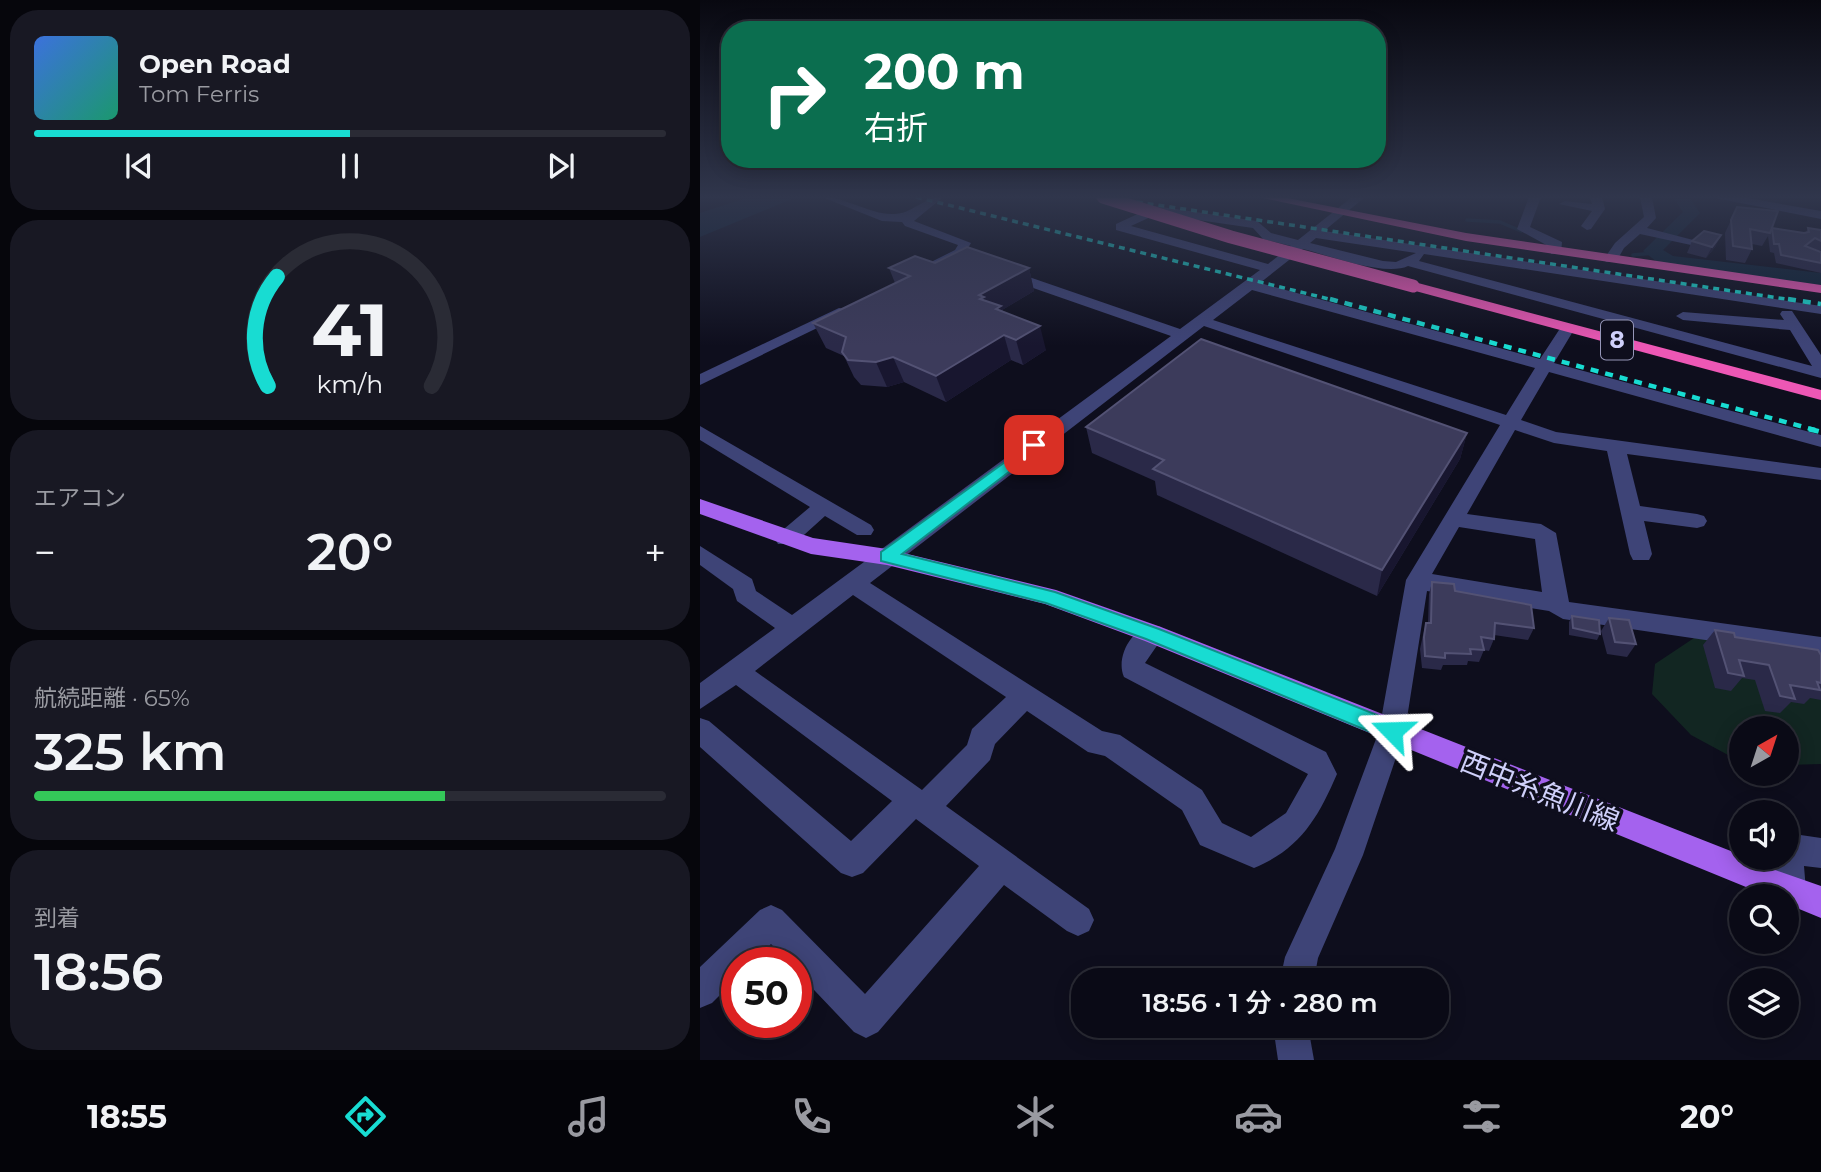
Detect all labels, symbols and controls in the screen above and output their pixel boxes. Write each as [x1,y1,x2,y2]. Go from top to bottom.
text: 200 m [864,42,1025,101]
text: Open Road [139,48,291,80]
icon: right [749,49,840,140]
text: Tom Ferris [139,80,259,108]
text: 右折 [864,108,928,147]
icon: previous [120,147,158,185]
icon: pause [331,147,369,185]
icon: next [542,147,580,185]
text: 41 [312,286,388,374]
road number: 8 [1601,320,1633,360]
text: km/h [317,369,383,399]
pin [1004,415,1064,475]
icon: arrive [1015,426,1053,464]
text: エアコン [34,484,126,512]
text: 20° [306,520,394,583]
text: − [34,529,56,576]
text: + [644,529,666,576]
text: 航続距離 · 65% [34,684,190,712]
position arrow [1355,694,1429,768]
north arrow [1729,716,1799,786]
map controls [1729,716,1799,1038]
text: 325 km [34,720,227,783]
street label: 西中糸魚川線 [1456,744,1624,838]
button: sound [1729,800,1799,870]
button: search [1729,884,1799,954]
text: 到着 [34,904,80,932]
text: 18:56 [34,940,163,1003]
speed limit sign: 50 [721,947,812,1038]
button: layers [1729,968,1799,1038]
text: 18:56 · 1 分 · 280 m [1142,987,1378,1019]
icon: directions [341,1092,390,1141]
icon: music [564,1092,613,1141]
icon: phone [787,1092,836,1141]
icon: climate [1011,1092,1060,1141]
icon: car [1234,1092,1283,1141]
icon: filters [1457,1092,1506,1141]
text: 18:55 [87,1097,167,1136]
text: 20° [1680,1097,1734,1136]

